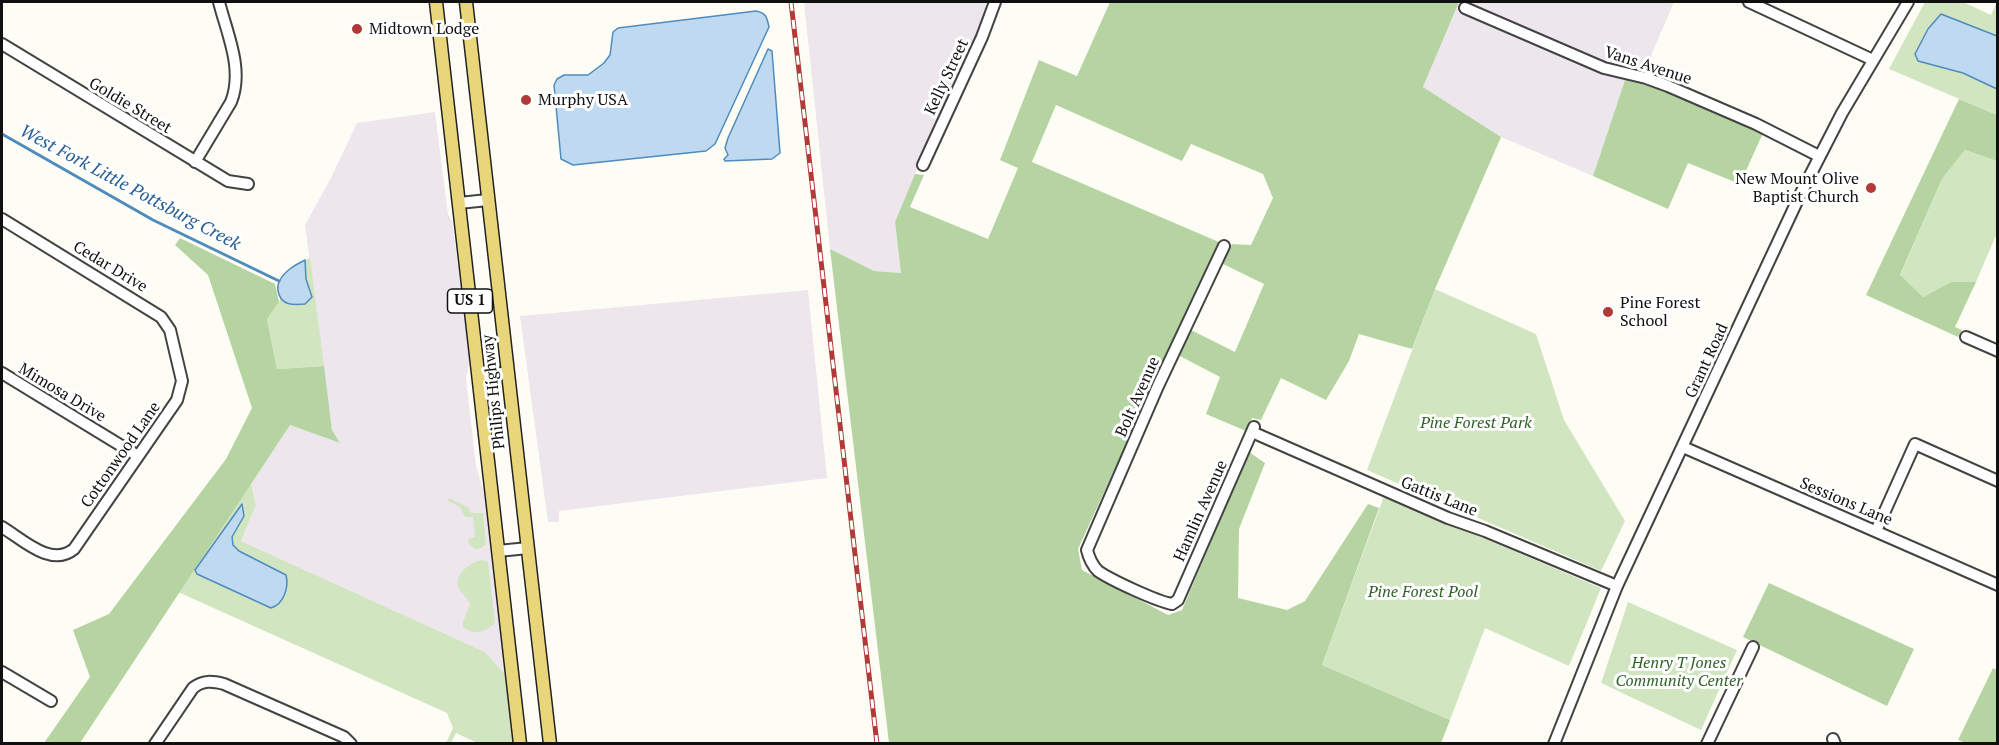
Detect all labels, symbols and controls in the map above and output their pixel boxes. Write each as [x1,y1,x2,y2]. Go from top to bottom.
place label: Midtown Lodge [369,19,479,39]
marker: Midtown Lodge [350,22,364,36]
street label: Kelly Street [921,36,973,118]
street label: Vans Avenue [1602,43,1694,89]
street label: Goldie Street [85,74,175,138]
place label: Murphy USA [538,90,628,110]
marker: Murphy USA [519,93,533,107]
water label: West Fork Little Pottsburg Creek [16,120,244,256]
place label: New Mount Olive Baptist Church [1735,169,1859,207]
marker: New Mount Olive Baptist Church [1864,181,1878,195]
street label: Cedar Drive [69,237,151,297]
road number: US 1 [448,289,492,313]
place label: Pine Forest School [1620,293,1700,331]
marker: Pine Forest School [1601,305,1615,319]
street label: Grant Road [1681,321,1733,401]
street label: Philips Highway [478,334,510,450]
street label: Bolt Avenue [1112,354,1164,440]
street label: Mimosa Drive [15,359,109,427]
street label: Cottonwood Lane [77,398,165,512]
park label: Pine Forest Park [1420,413,1532,433]
street label: Hamlin Avenue [1170,457,1232,565]
street label: Gattis Lane [1398,473,1480,521]
street label: Sessions Lane [1797,474,1895,530]
park label: Pine Forest Pool [1368,582,1478,602]
park label: Henry T Jones Community Center [1616,653,1742,691]

